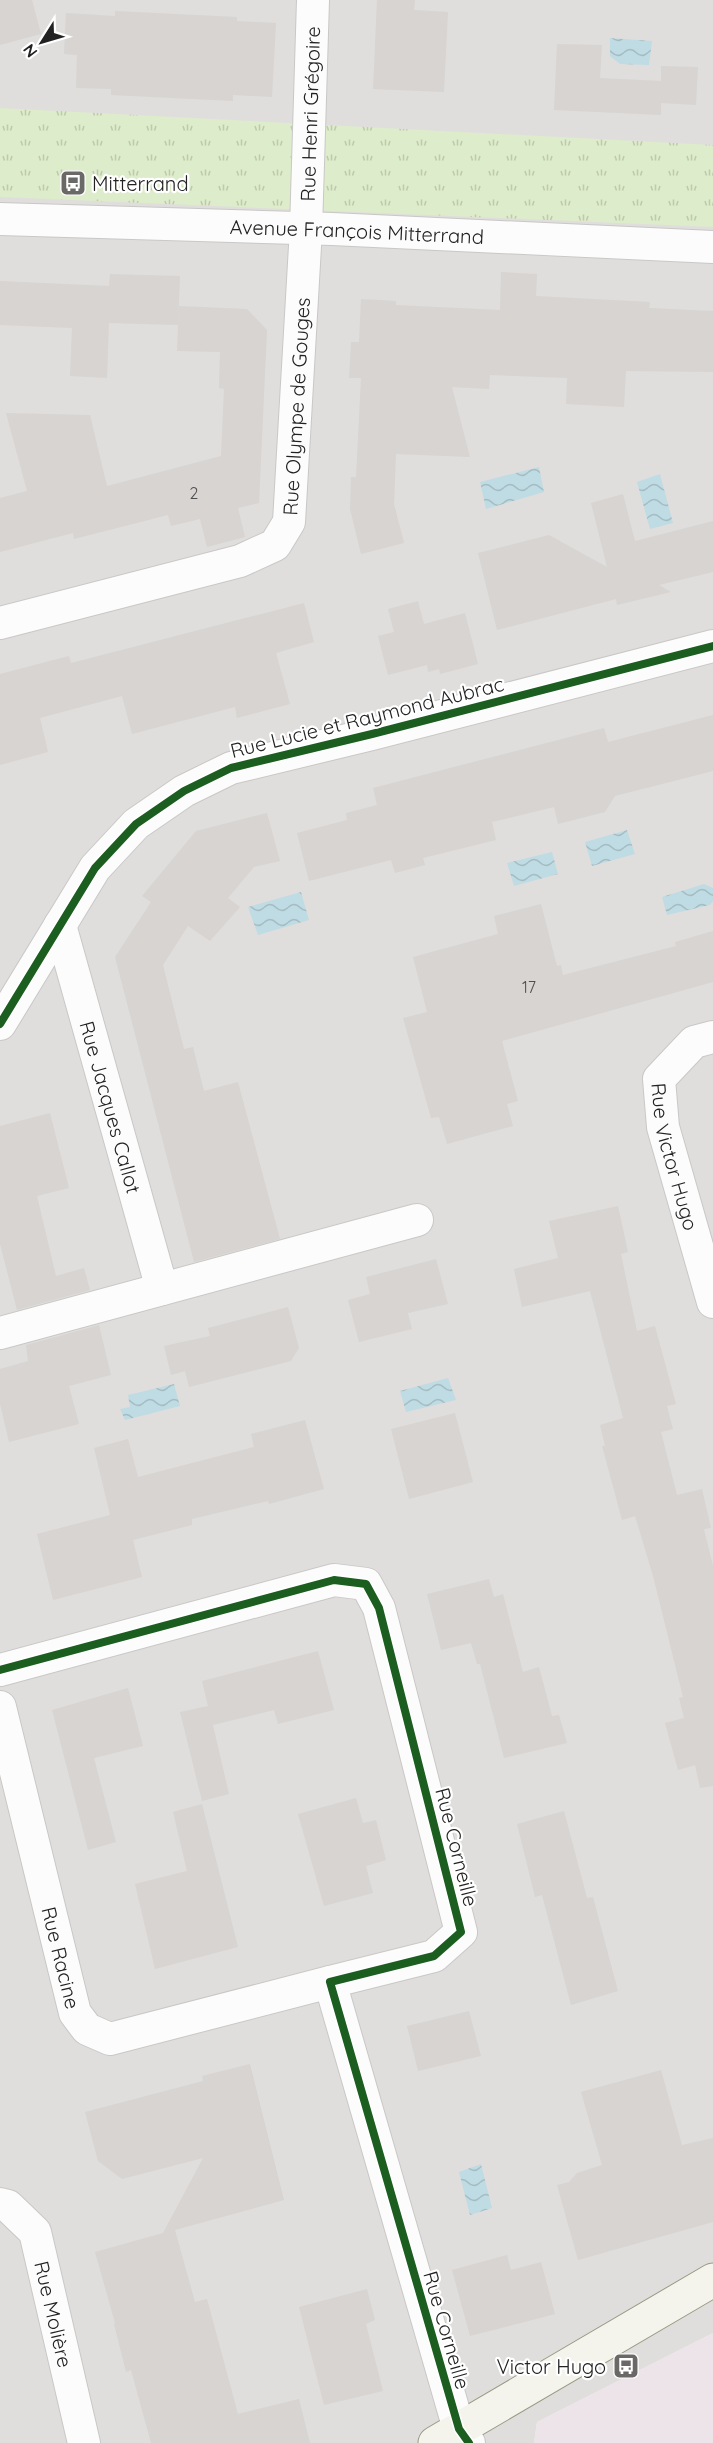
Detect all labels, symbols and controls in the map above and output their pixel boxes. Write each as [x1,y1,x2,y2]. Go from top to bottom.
north arrow [12,12,72,72]
street label: Rue Henri Grégoire [294,26,325,202]
text: N [18,40,42,62]
bus stop icon: Mitterrand [58,168,88,198]
place label: Mitterrand [92,171,189,196]
street label: Avenue François Mitterrand [229,213,484,249]
street label: Rue Olympe de Gouges [277,297,315,516]
house number: 2 [190,483,199,503]
street label: Rue Lucie et Raymond Aubrac [228,671,506,763]
house number: 17 [522,977,536,997]
street label: Rue Jacques Callot [75,1018,147,1196]
street label: Rue Victor Hugo [647,1082,704,1233]
street label: Rue Corneille [430,1785,484,1909]
street label: Rue Racine [37,1904,86,2011]
street label: Rue Molière [30,2258,79,2370]
street label: Rue Corneille [418,2268,476,2392]
bus stop icon: Victor Hugo [611,2351,641,2381]
place label: Victor Hugo [496,2354,606,2379]

